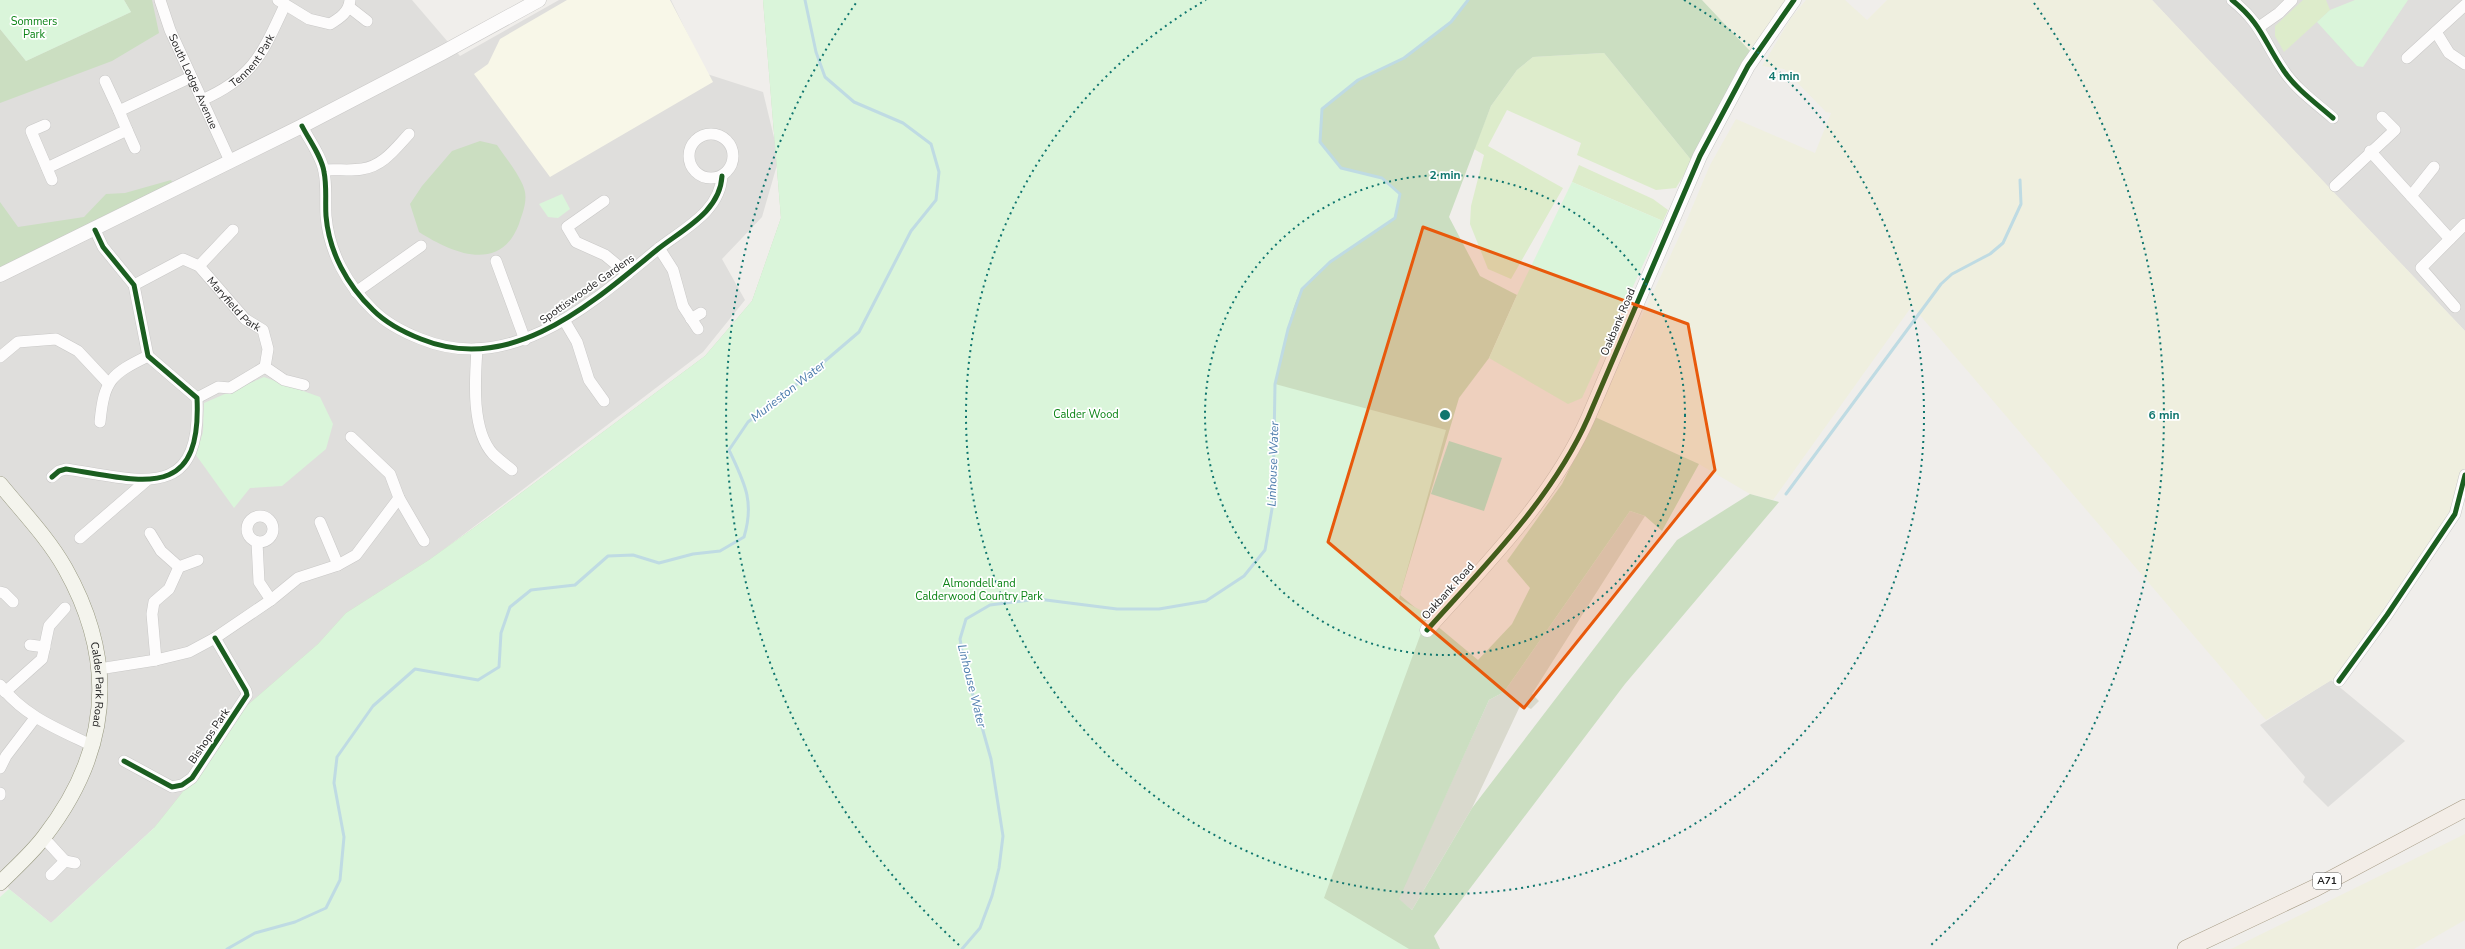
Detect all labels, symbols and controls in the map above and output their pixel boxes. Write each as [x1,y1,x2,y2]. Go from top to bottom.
park label: Sommers Park [11,14,57,42]
street label: South Lodge Avenue [165,31,222,131]
street label: Tennent Park [226,31,278,91]
text: 4 min [1768,68,1800,84]
text: 2 min [1429,167,1461,183]
street label: Spottiswoode Gardens [537,251,637,327]
street label: Maryfield Park [204,273,264,335]
street label: Oakbank Road [1597,286,1639,358]
water label: Murieston Water [747,356,829,425]
park label: Calder Wood [1053,407,1119,422]
text: 6 min [2148,407,2180,423]
centre of rings [1438,408,1452,422]
water label: Linhouse Water [1264,420,1283,507]
street label: Oakbank Road [1418,559,1478,623]
park label: Almondell and Calderwood Country Park [915,576,1043,604]
street label: Calder Park Road [87,640,107,728]
water label: Linhouse Water [954,643,990,730]
street label: Bishops Park [185,705,233,767]
road number: A71 [2313,873,2341,889]

